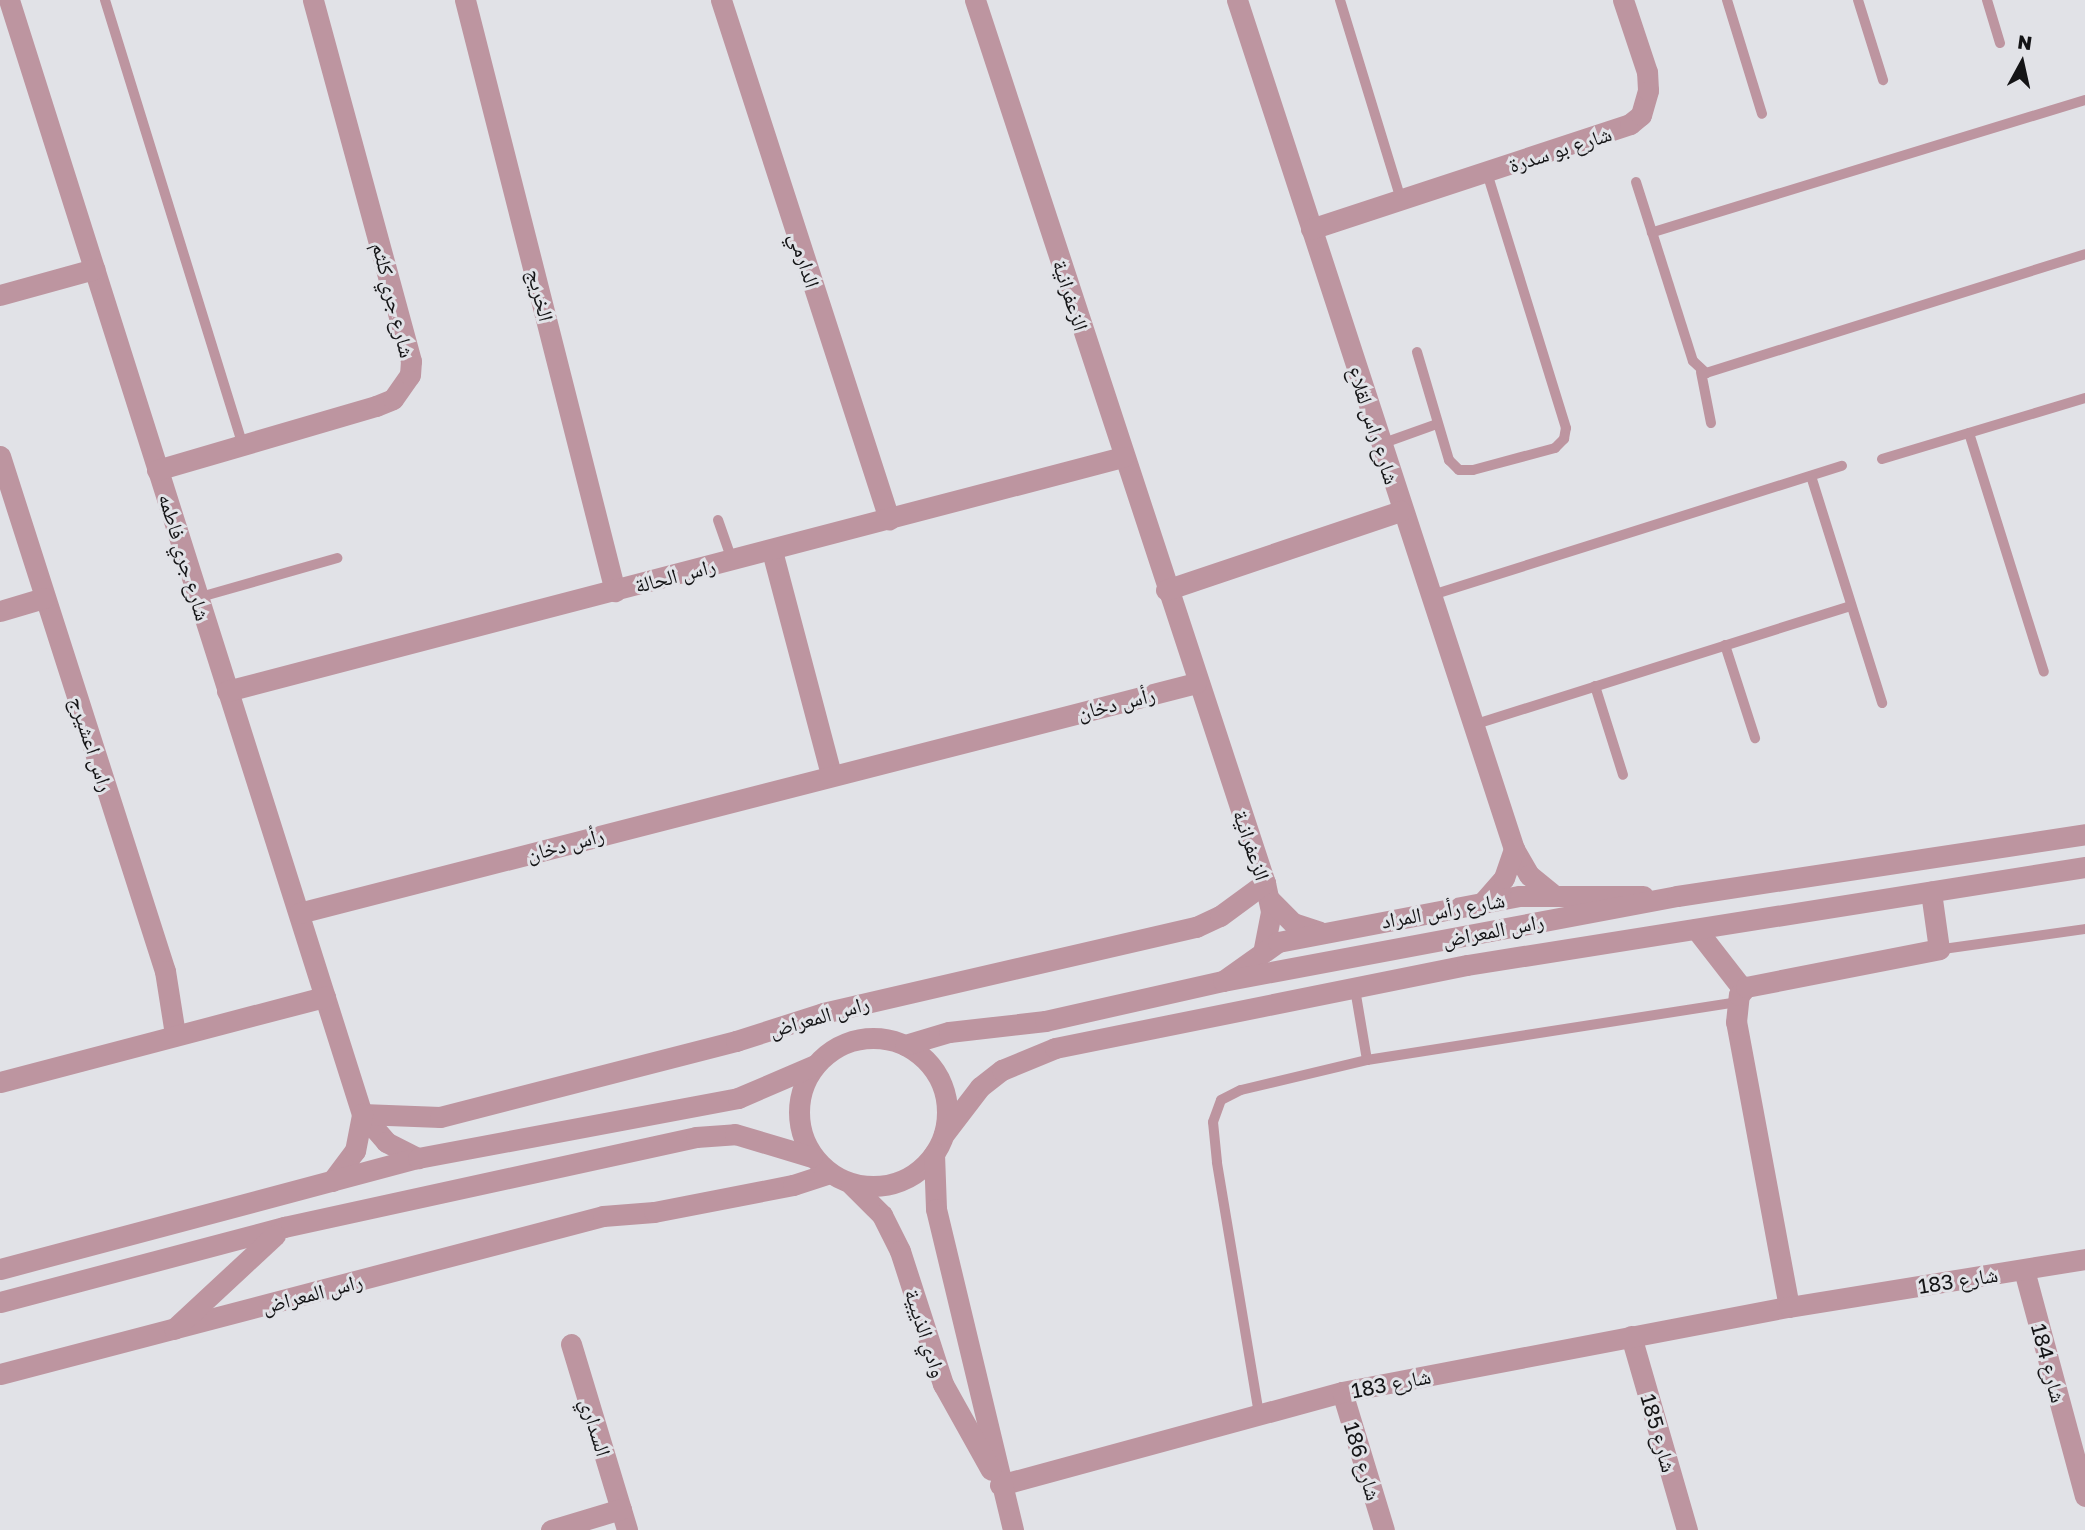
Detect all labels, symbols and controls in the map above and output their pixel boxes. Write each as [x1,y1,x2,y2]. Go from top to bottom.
north arrow [1987,28,2057,98]
text: N [2016,29,2034,54]
street label: شارع بو سدرة [1505,121,1615,177]
street label: الدارمي [784,229,826,291]
street label: شارع جري كلثم [368,240,420,360]
street label: الزعفرانية [1048,256,1094,334]
street label: الخريج [522,266,560,324]
street label: شارع راس لقلاع [1343,363,1405,487]
street label: شارع جري فاطمه [154,490,216,624]
street label: راس الحالة [632,552,718,598]
street label: رأس دخان [1074,681,1158,725]
street label: راس اعشيرج [65,693,119,795]
street label: الزعفرانية [1228,806,1276,884]
street label: رأس دخان [523,822,607,866]
street label: شارع رأس المراد [1379,887,1507,933]
street label: راس المعراض [1440,908,1546,952]
street label: راس المعراض [766,990,872,1042]
street label: شارع 183 [1916,1261,2000,1299]
street label: راس المعراض [259,1268,365,1318]
street label: وادي الذيبية [900,1286,952,1380]
street label: شارع 184 [2026,1321,2072,1405]
street label: شارع 183 [1349,1363,1433,1403]
street label: شارع 185 [1636,1391,1682,1475]
street label: السداري [575,1395,617,1459]
street label: شارع 186 [1339,1419,1387,1503]

